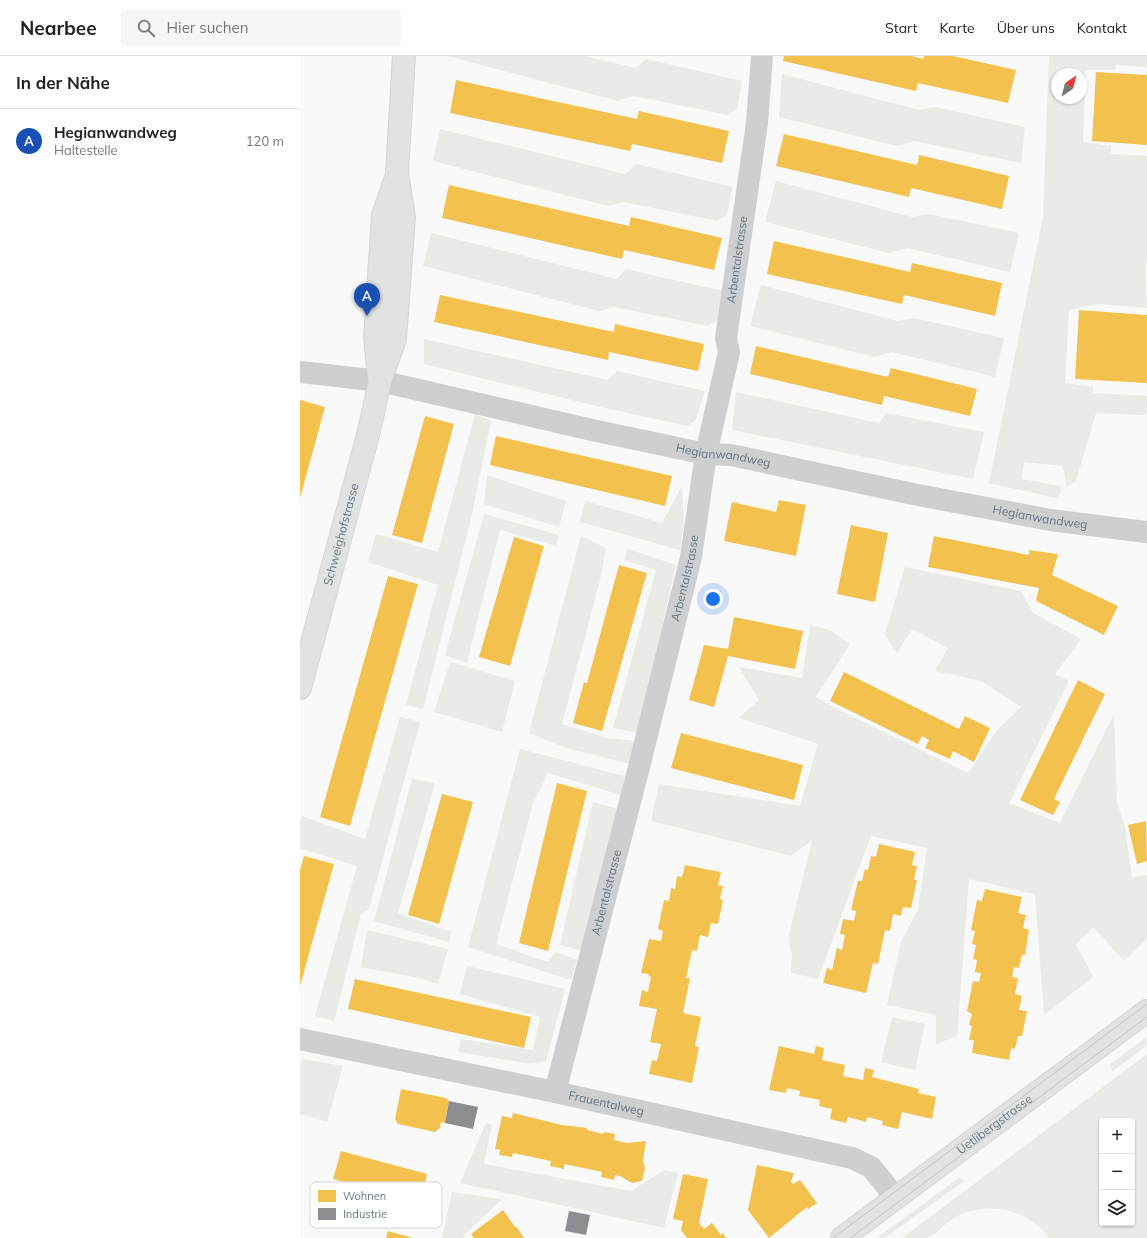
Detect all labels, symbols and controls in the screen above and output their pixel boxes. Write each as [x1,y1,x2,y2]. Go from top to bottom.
search box [121,10,401,46]
text: Nearbee [20,16,97,40]
icon: search [135,17,157,39]
text: Hier suchen [167,18,248,37]
text: Start [885,19,917,37]
text: Karte [939,19,975,37]
text: Über uns [997,19,1055,37]
text: Kontakt [1077,19,1127,37]
north arrow [1051,68,1087,104]
text: In der Nähe [16,72,110,93]
text: Hegianwandweg [54,123,177,142]
text: A [24,133,34,149]
text: 120 m [246,133,284,149]
text: Haltestelle [54,142,118,158]
street label: Arbentalstrasse [723,215,751,304]
pin: A [354,283,380,316]
street label: Hegianwandweg [675,440,772,470]
street label: Schweighofstrasse [320,482,362,587]
street label: Hegianwandweg [992,501,1088,532]
street label: Arbentalstrasse [667,534,701,623]
your location [703,589,723,609]
street label: Arbentalstrasse [588,848,624,937]
street label: Frauentalweg [567,1087,646,1119]
street label: Uetlibergstrasse [953,1091,1035,1157]
map controls [1099,1118,1135,1226]
button: + [1099,1118,1135,1154]
button: − [1099,1154,1135,1190]
legend [310,1182,442,1228]
text: Wohnen [343,1189,386,1203]
button: layers [1099,1190,1135,1226]
text: Industrie [343,1207,387,1221]

